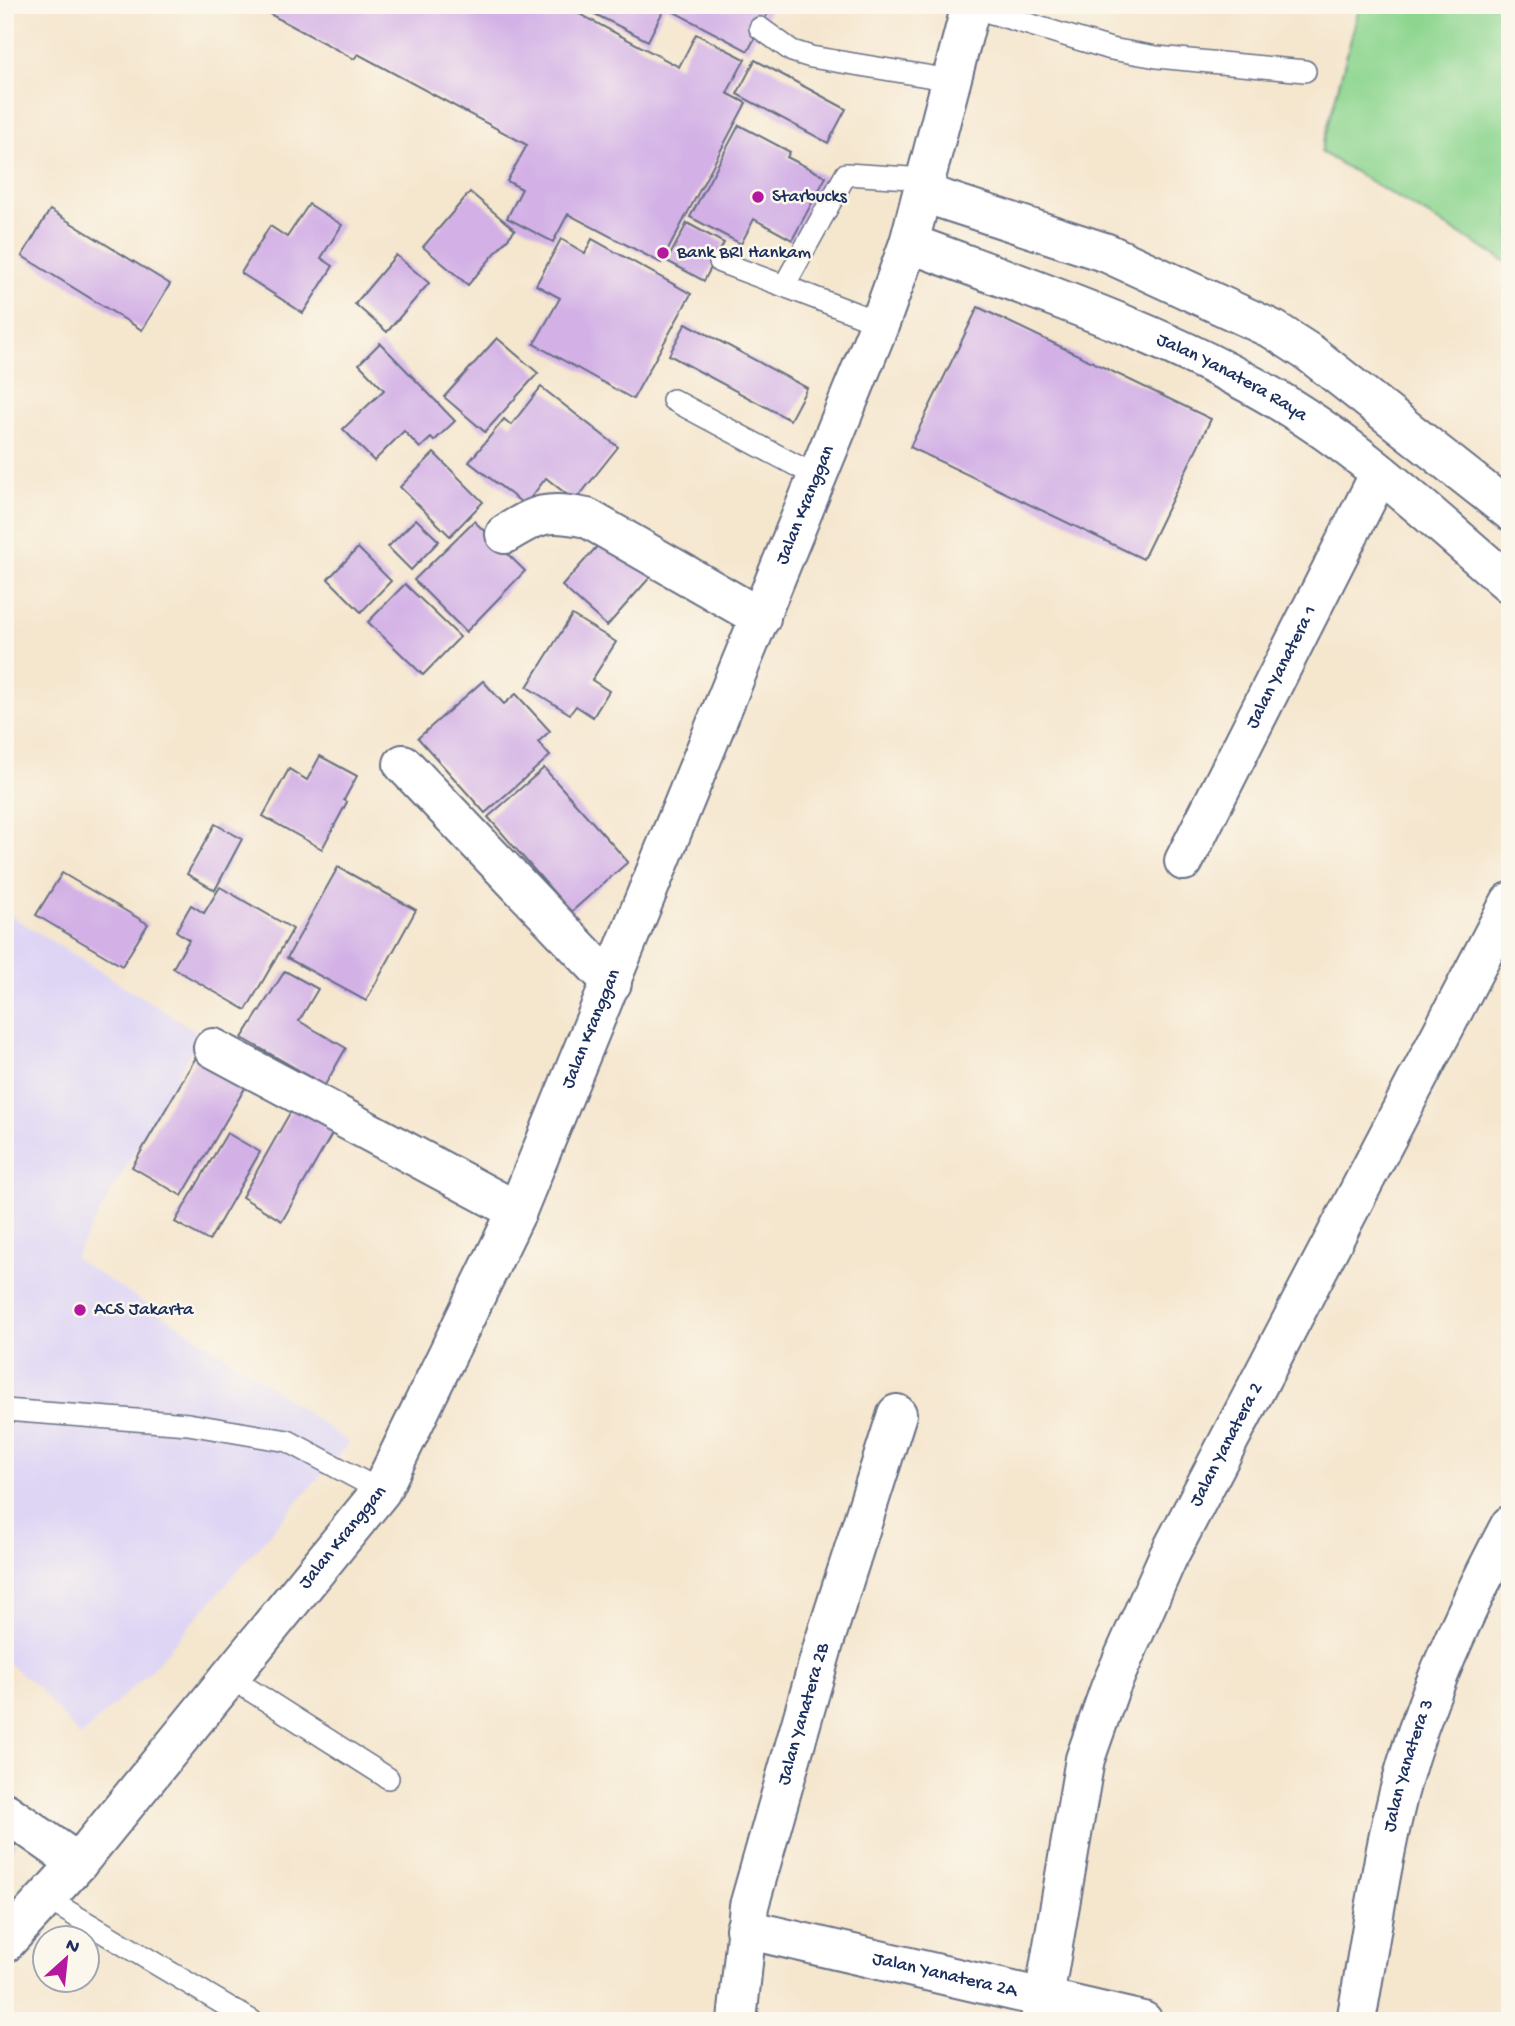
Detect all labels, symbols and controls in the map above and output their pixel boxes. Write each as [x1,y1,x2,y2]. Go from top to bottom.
place label: Starbucks [772,186,848,209]
marker: Starbucks [750,189,766,205]
place label: Bank BRI Hankam [676,242,811,265]
marker: Bank BRI Hankam [655,245,671,261]
street label: Jalan Yanatera Raya [1153,328,1313,428]
street label: Jalan Kranggan [771,442,840,568]
street label: Jalan Yanatera 1 [1241,602,1323,733]
street label: Jalan Kranggan [557,966,626,1092]
place label: ACS Jakarta [94,1299,195,1322]
marker: ACS Jakarta [72,1302,88,1318]
street label: Jalan Yanatera 2 [1185,1379,1268,1511]
street label: Jalan Kranggan [294,1481,392,1594]
street label: Jalan Yanatera 2B [773,1640,835,1788]
street label: Jalan Yanatera 3 [1378,1696,1439,1834]
north arrow [32,1924,102,1994]
text: N [61,1934,83,1960]
street label: Jalan Yanatera 2A [870,1947,1021,2003]

